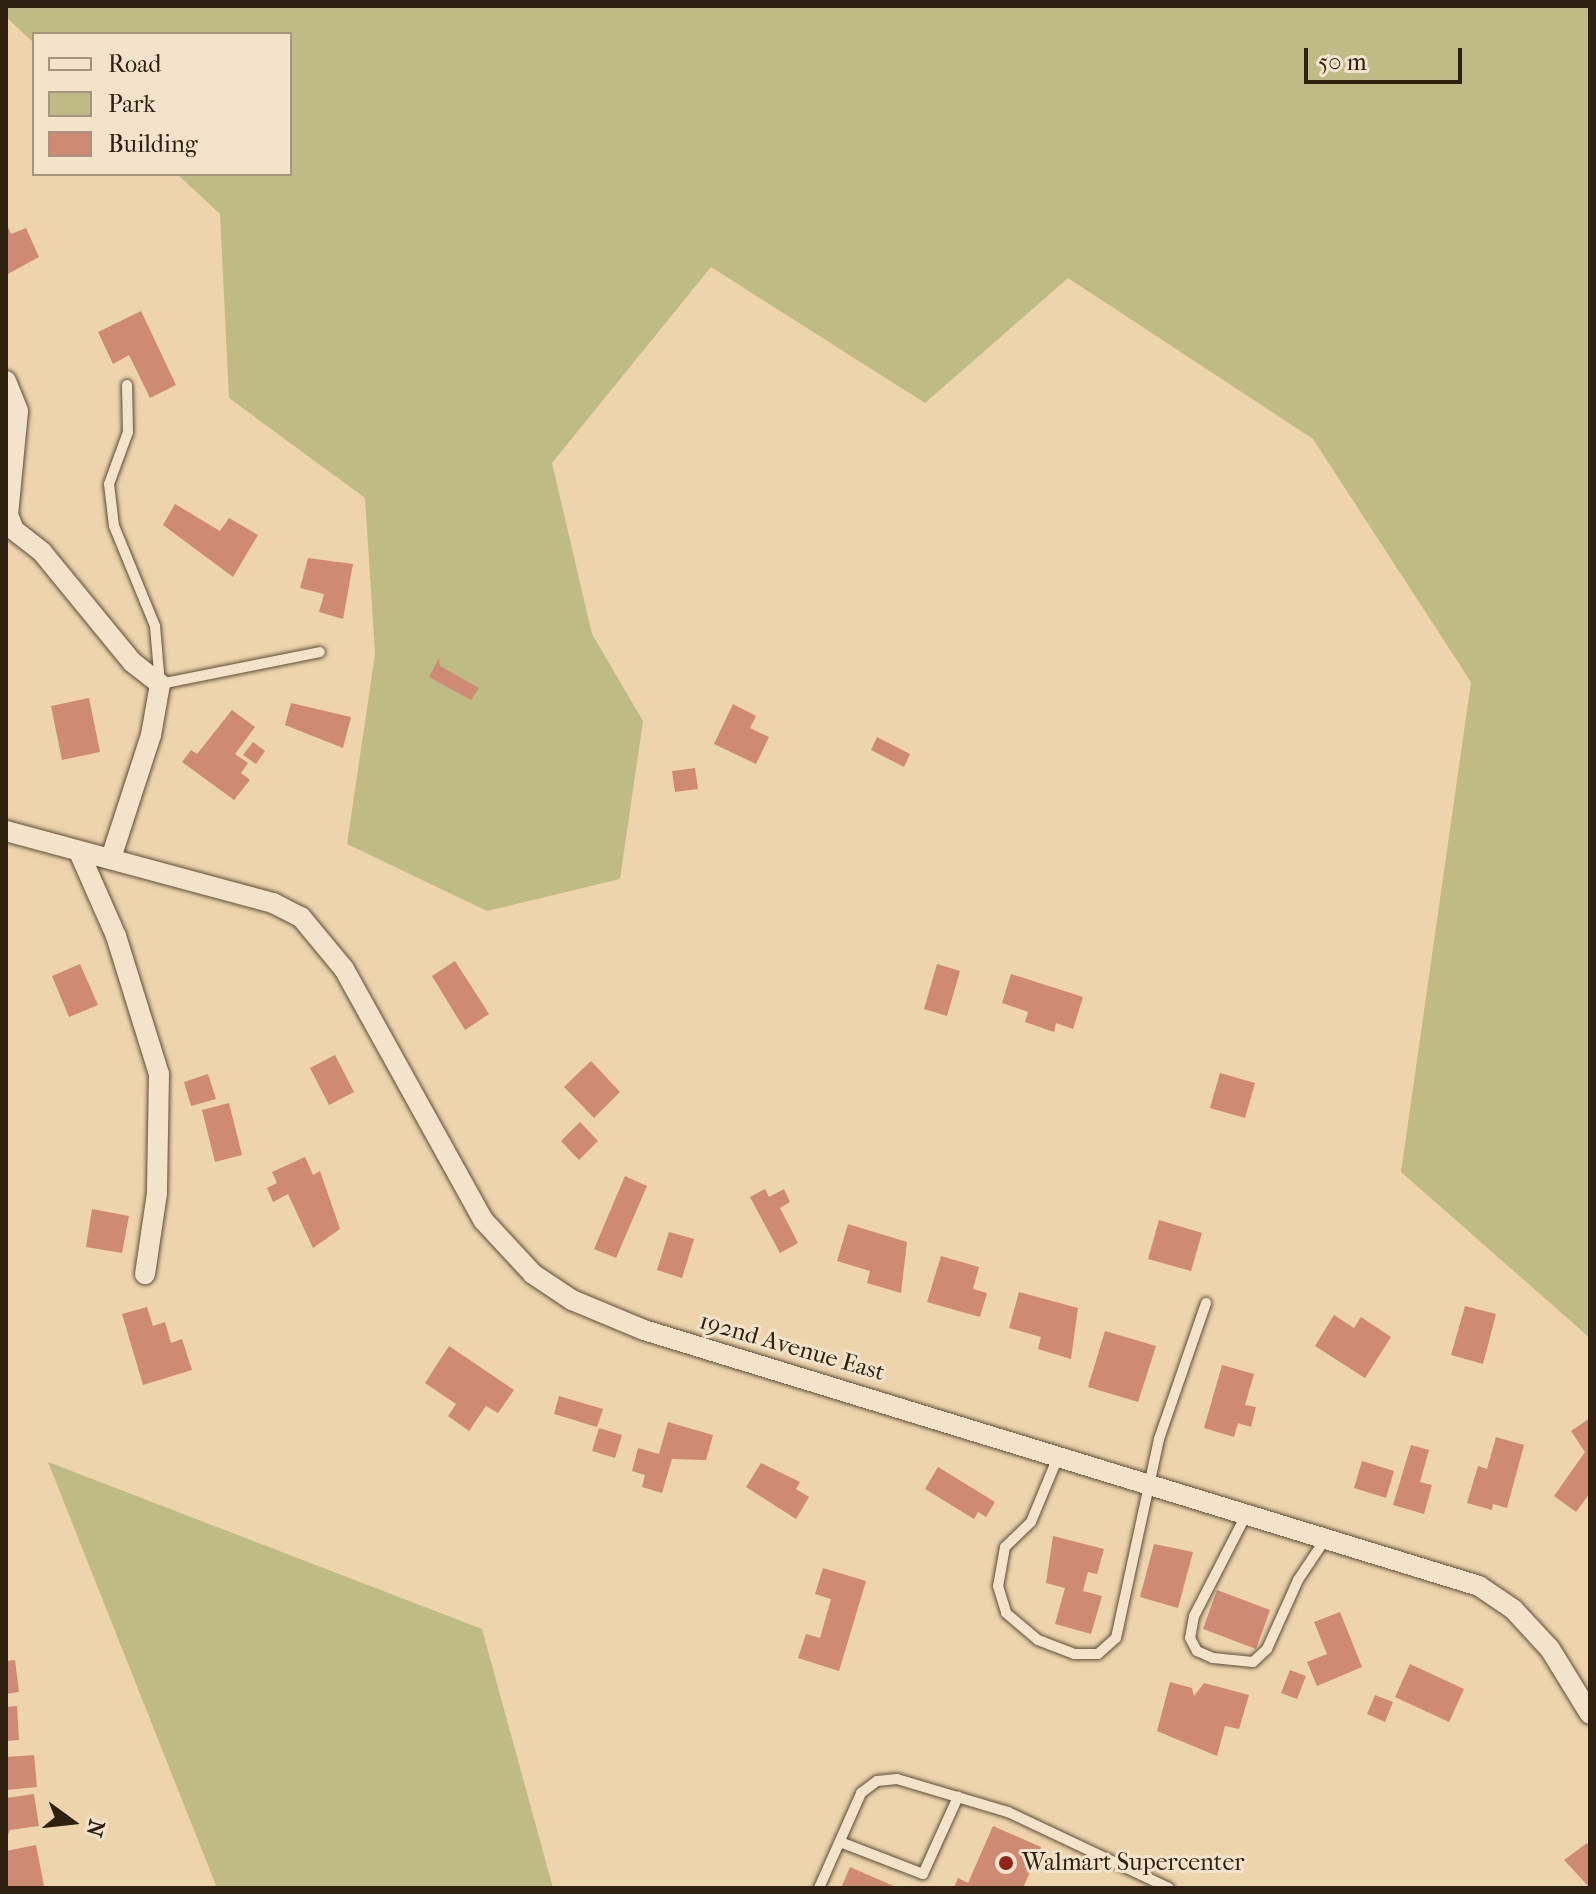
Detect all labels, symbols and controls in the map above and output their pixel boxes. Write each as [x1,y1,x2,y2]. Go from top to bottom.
legend [32,32,292,176]
scale bar [1308,32,1466,82]
text: 50 m [1318,48,1367,76]
text: Road [108,50,161,78]
text: Park [108,90,156,118]
text: Building [108,130,198,158]
street label: 192nd Avenue East [696,1307,888,1387]
north arrow [32,1782,112,1862]
text: N [80,1817,110,1840]
place label: Walmart Supercenter [1022,1849,1245,1877]
marker: Walmart Supercenter [997,1854,1015,1872]

